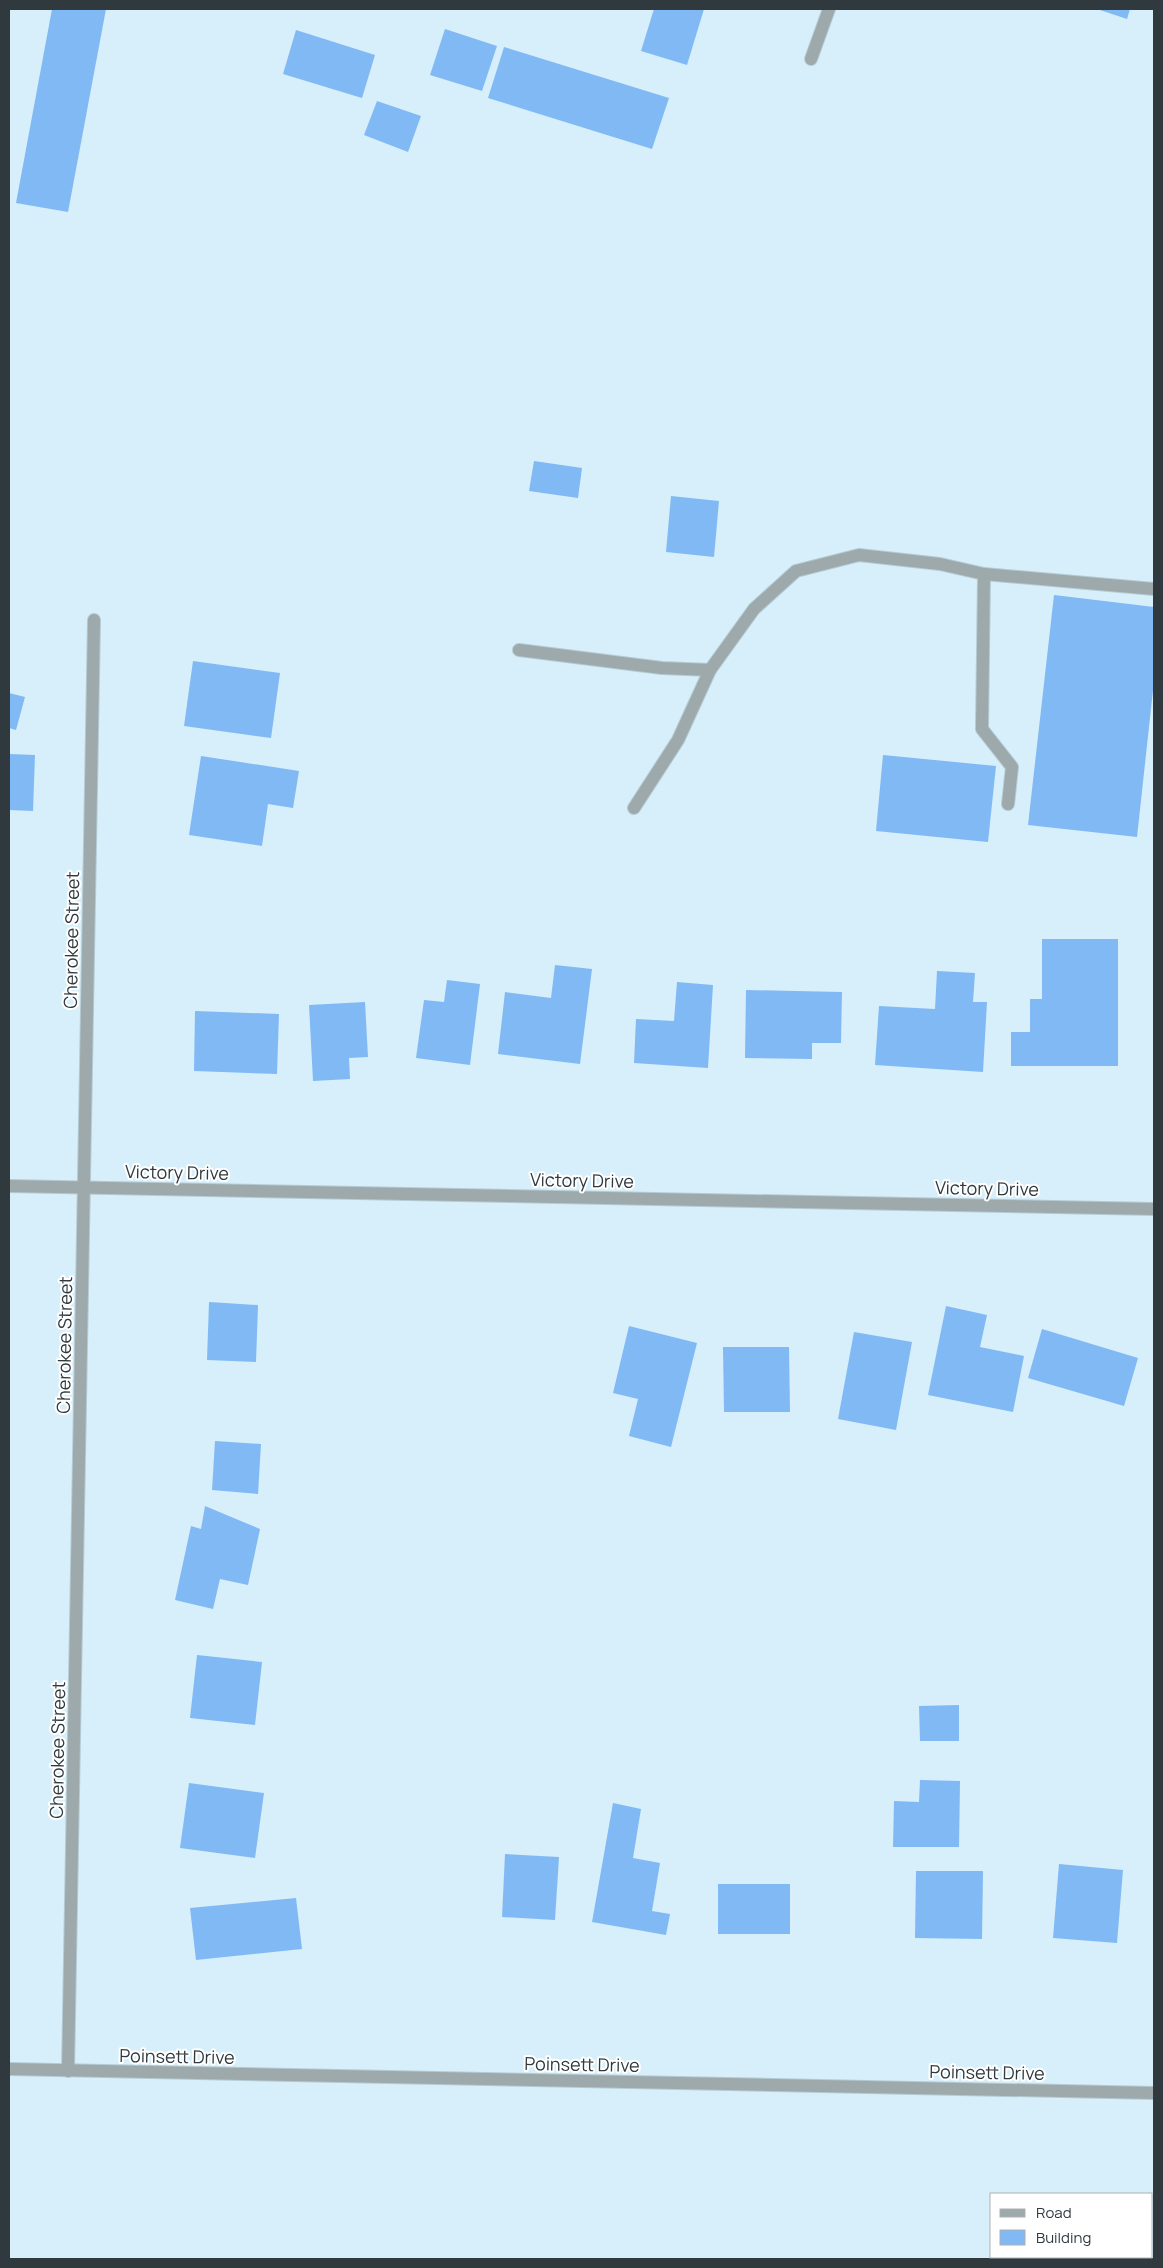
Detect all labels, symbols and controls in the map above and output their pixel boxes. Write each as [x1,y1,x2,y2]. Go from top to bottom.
street label: Cherokee Street [58,871,84,1009]
street label: Victory Drive [125,1159,229,1185]
street label: Victory Drive [530,1167,634,1193]
street label: Victory Drive [935,1175,1039,1201]
street label: Cherokee Street [51,1276,77,1414]
street label: Cherokee Street [44,1681,70,1819]
street label: Poinsett Drive [119,2043,235,2069]
street label: Poinsett Drive [524,2051,640,2077]
street label: Poinsett Drive [929,2059,1045,2085]
legend [990,2193,1153,2258]
text: Road [1036,2202,1072,2223]
text: Building [1036,2227,1091,2248]

